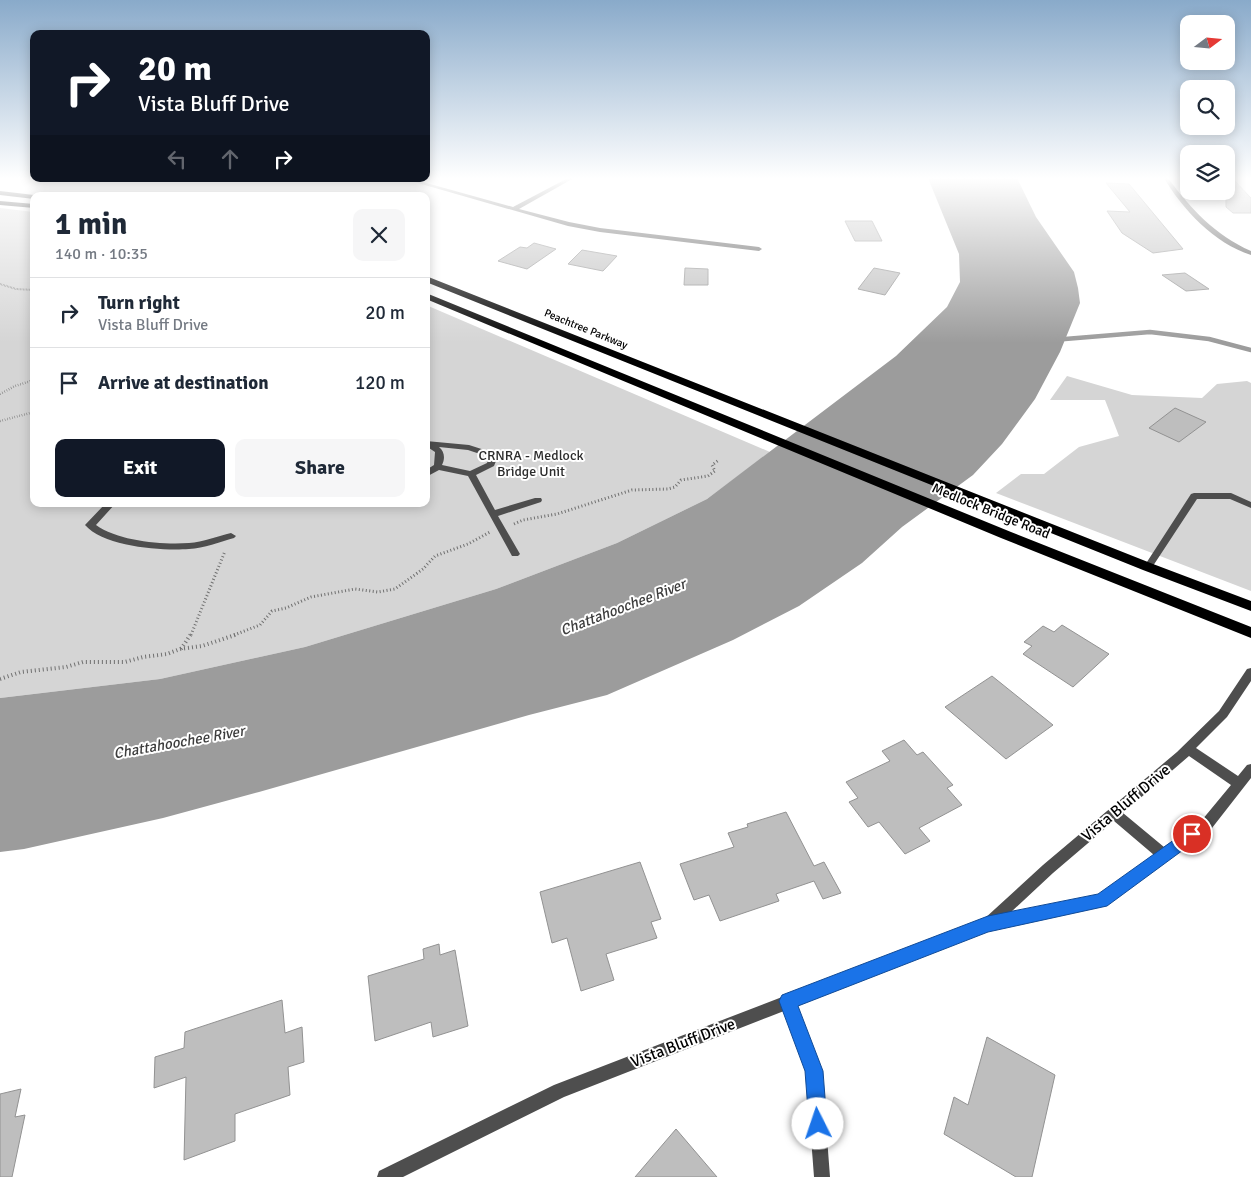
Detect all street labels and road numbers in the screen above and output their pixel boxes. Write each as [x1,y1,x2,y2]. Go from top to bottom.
street label: Peachtree Parkway [542,306,630,352]
street label: Medlock Bridge Road [929,480,1053,542]
street label: Vista Bluff Drive [1077,760,1175,846]
street label: Vista Bluff Drive [628,1014,738,1072]

